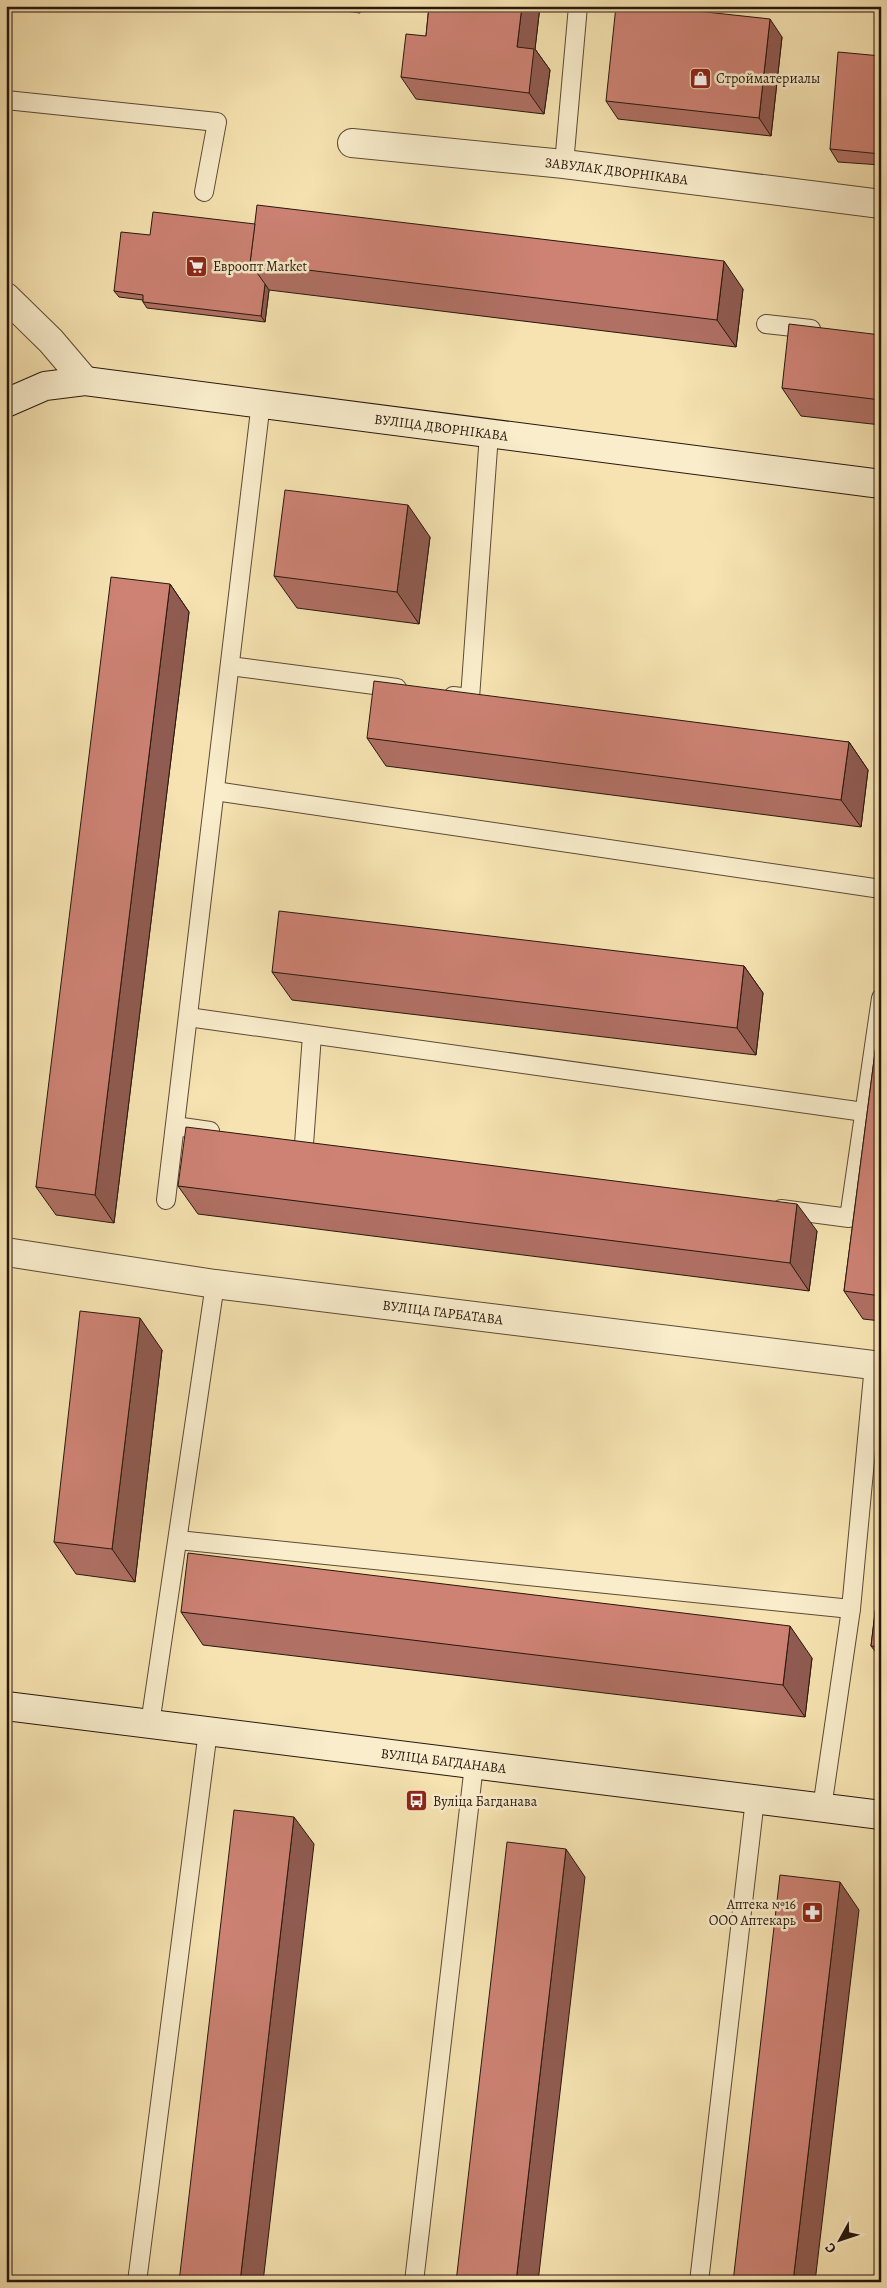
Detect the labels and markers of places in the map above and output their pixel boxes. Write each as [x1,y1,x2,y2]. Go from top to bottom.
shop icon: Стройматериалы [688,66,712,90]
place label: Стройматериалы [716,69,820,88]
supermarket icon: Евроопт Market [185,254,209,278]
place label: Евроопт Market [213,257,308,276]
bus stop icon: Вуліца Багданава [405,1789,429,1813]
place label: Вуліца Багданава [433,1792,538,1811]
place label: Аптека №16 ООО Аптекарь [709,1895,796,1930]
pharmacy icon: Аптека №16 ООО Аптекарь [800,1900,824,1924]

